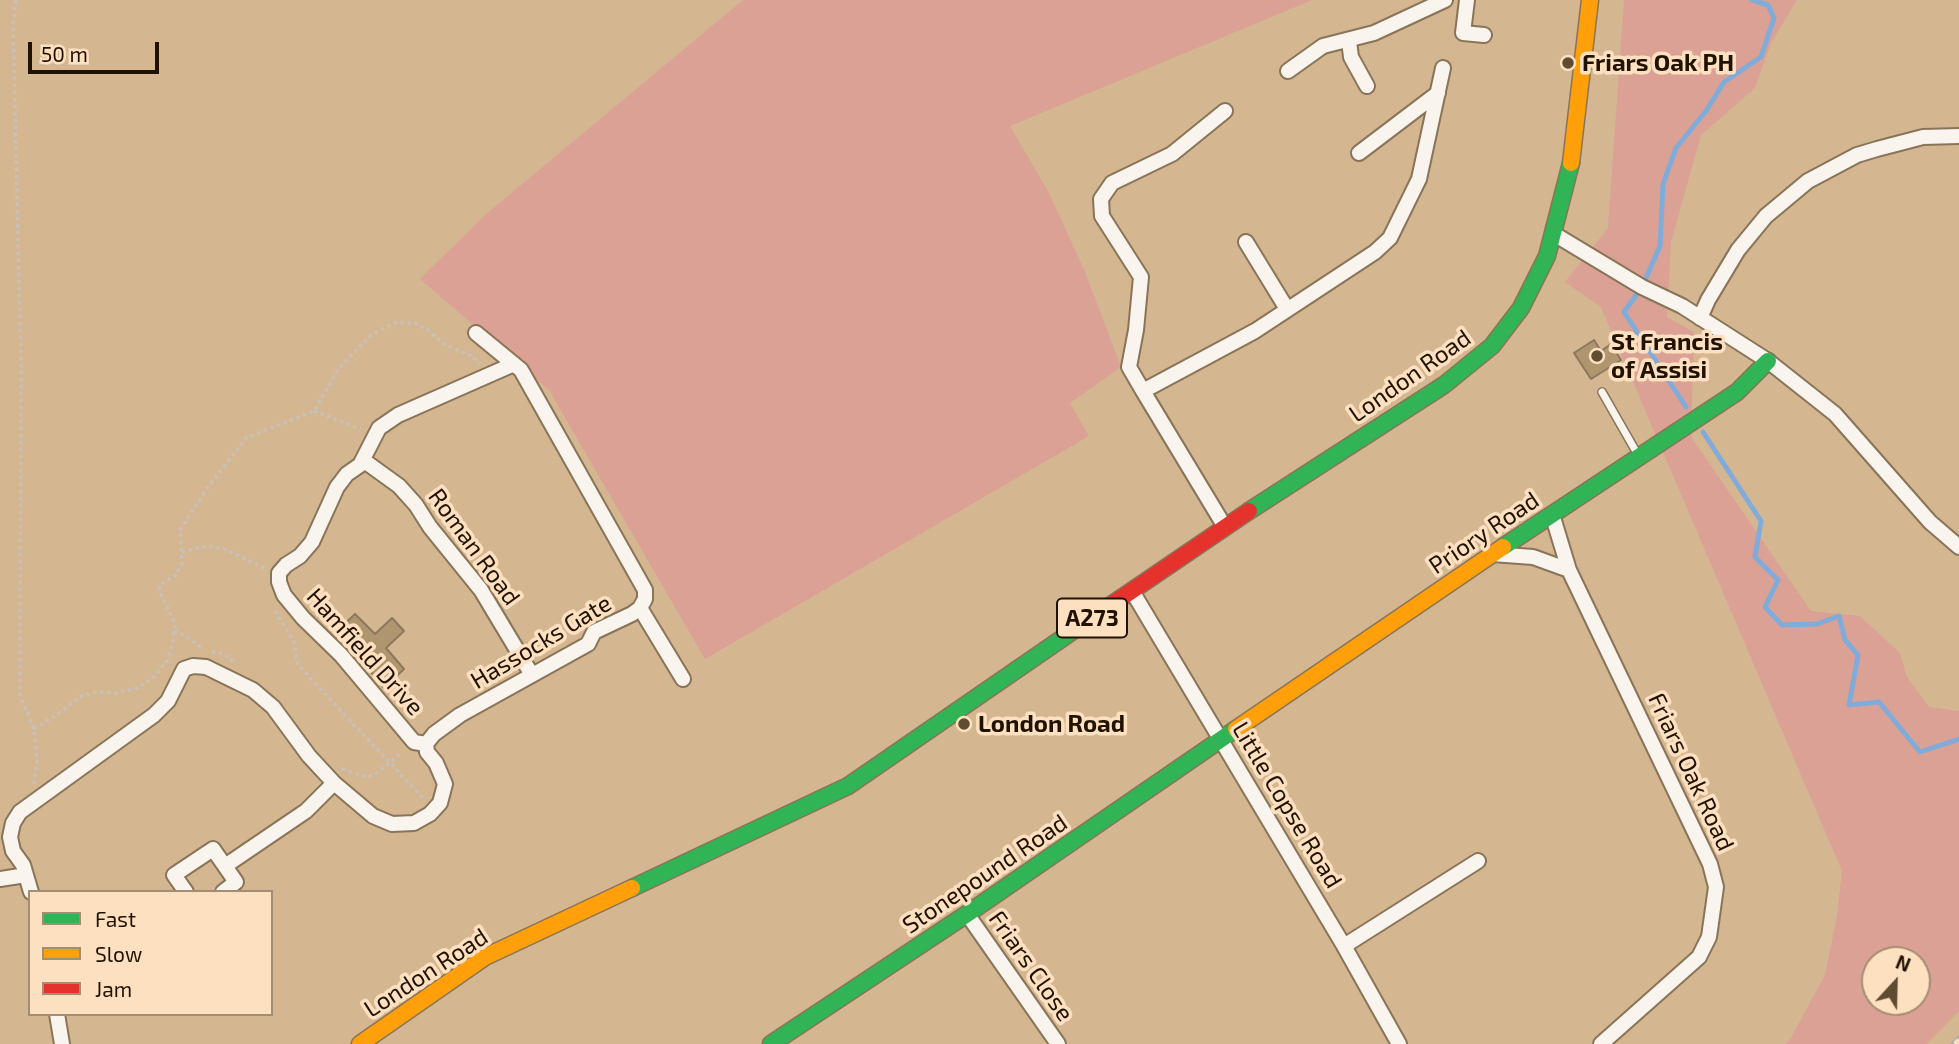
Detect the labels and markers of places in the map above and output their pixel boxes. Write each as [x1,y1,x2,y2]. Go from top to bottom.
place label: Friars Oak PH [1582,49,1734,77]
marker: Friars Oak PH [1560,55,1576,71]
place label: St Francis of Assisi [1611,328,1723,384]
marker: St Francis of Assisi [1589,348,1605,364]
place label: London Road [978,710,1125,738]
marker: London Road [956,716,972,732]

